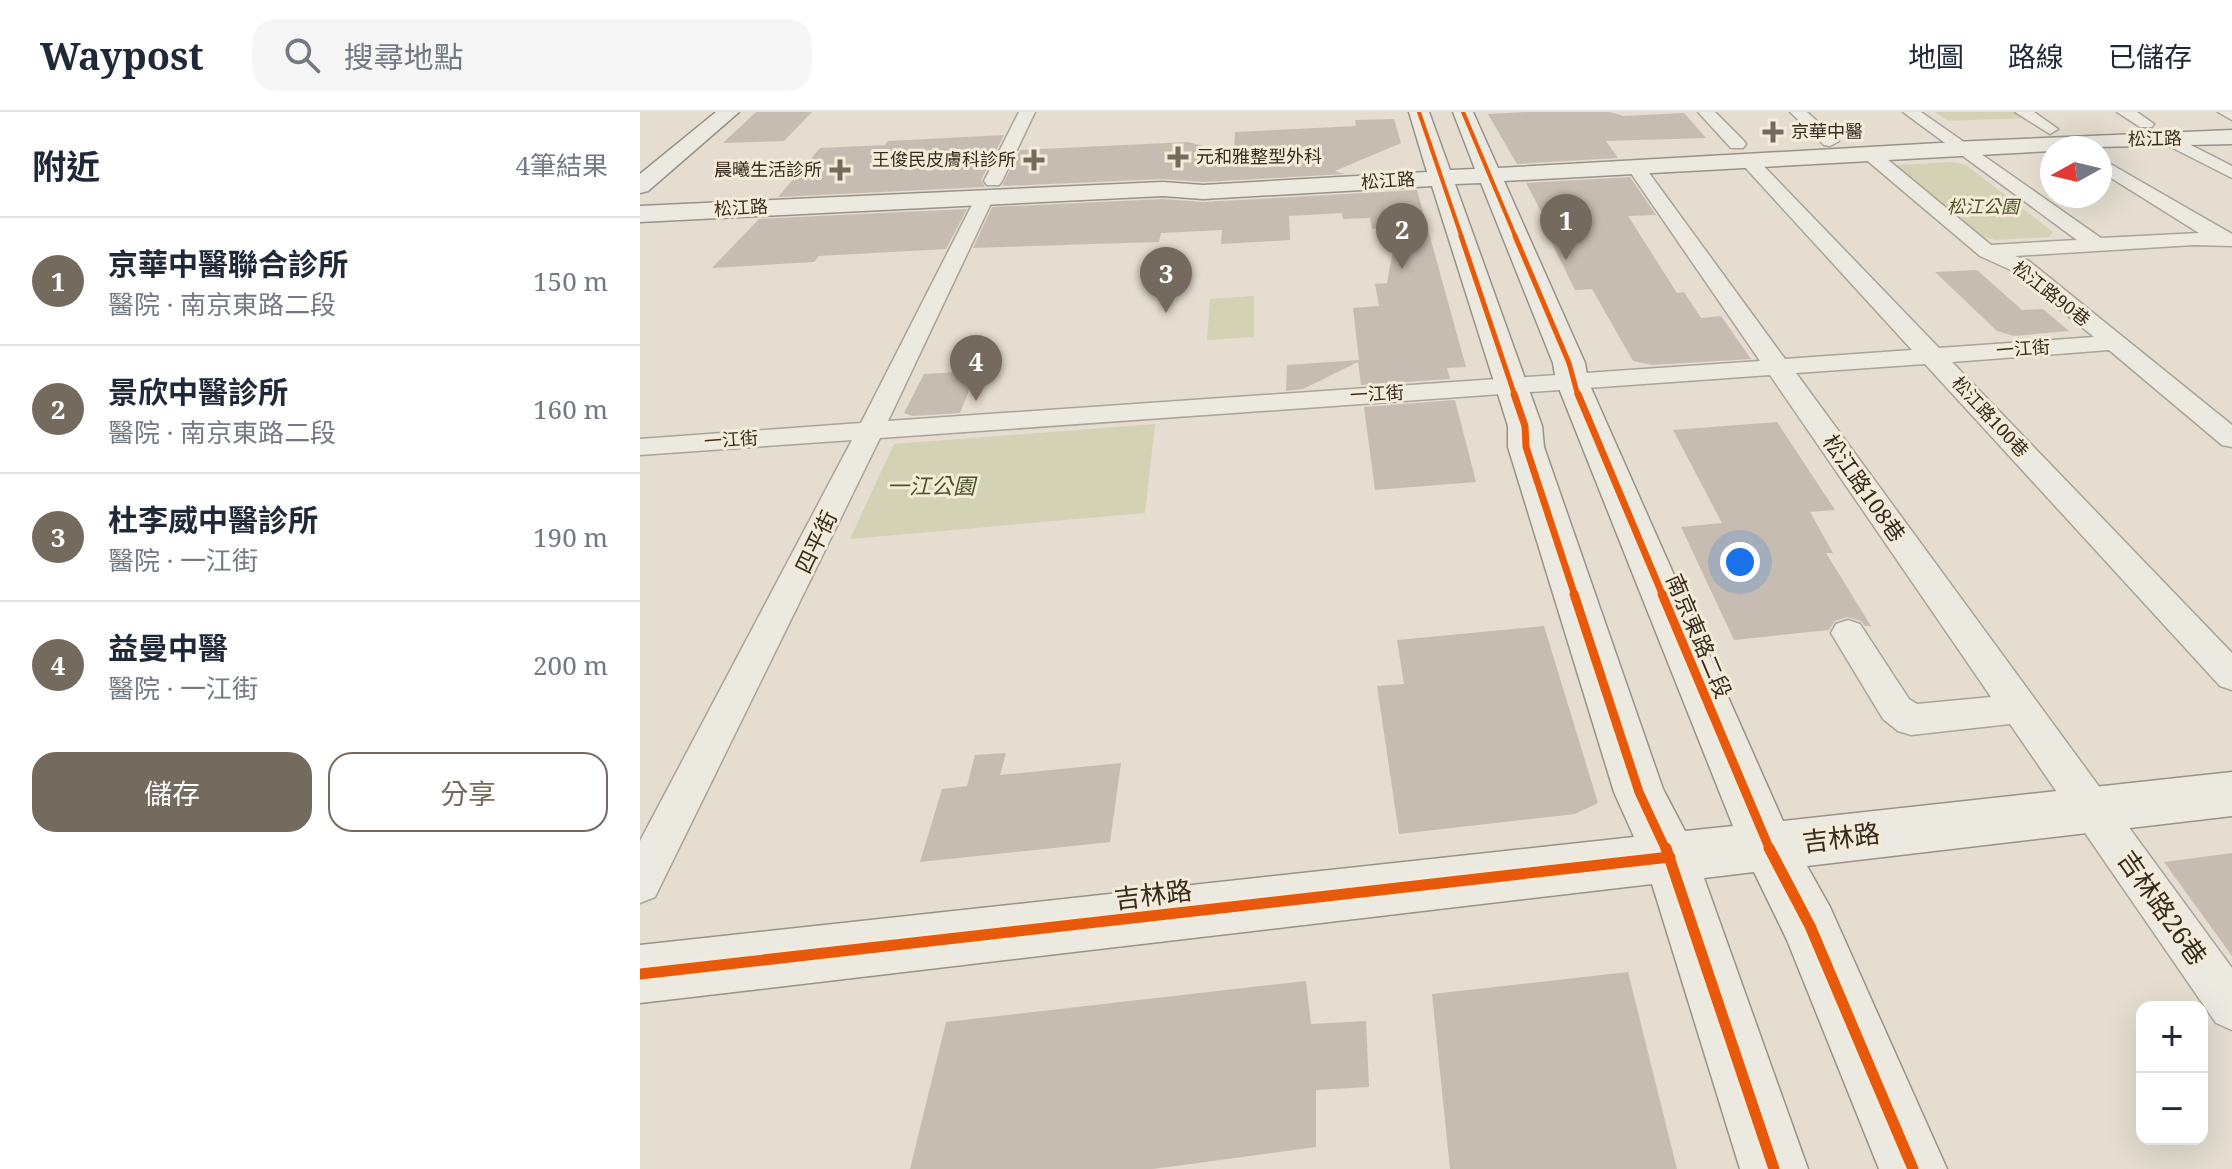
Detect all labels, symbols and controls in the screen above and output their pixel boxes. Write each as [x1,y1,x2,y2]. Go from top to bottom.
search box [252,19,812,91]
text: Waypost [40,29,204,81]
icon: search [280,33,324,77]
text: 搜尋地點 [344,36,464,77]
text: 地圖 [1908,37,1964,75]
text: 路線 [2008,37,2064,75]
text: 已儲存 [2108,37,2192,75]
place label: 京華中醫 [1791,119,1863,143]
marker: 京華中醫 [1762,121,1784,143]
street label: 松江路 [2128,126,2182,150]
north arrow [2040,136,2112,208]
text: 附近 [32,143,100,189]
place label: 元和雅整型外科 [1196,144,1322,168]
marker: 元和雅整型外科 [1167,146,1189,168]
text: 4筆結果 [515,147,608,183]
place label: 王俊民皮膚科診所 [872,147,1016,171]
marker: 王俊民皮膚科診所 [1023,149,1045,171]
place label: 晨曦生活診所 [714,157,822,181]
marker: 晨曦生活診所 [829,159,851,181]
street label: 松江路 [1360,166,1416,194]
street label: 松江路 [713,194,769,220]
pin: 1 [1540,194,1592,260]
park label: 松江公園 [1947,194,2022,218]
pin: 2 [1376,203,1428,269]
text: 京華中醫聯合診所 [108,243,348,284]
pin: 3 [1140,247,1192,313]
street label: 松江路90巷 [2008,255,2095,331]
text: 1 [51,263,65,299]
text: 150 m [533,263,608,299]
text: 醫院 · 南京東路二段 [108,286,336,322]
street label: 一江街 [1995,334,2051,362]
pin: 4 [950,335,1002,401]
text: 景欣中醫診所 [108,371,288,412]
street label: 松江路100巷 [1947,371,2034,462]
street label: 一江街 [1349,380,1405,406]
text: 2 [51,391,65,427]
text: 160 m [533,391,608,427]
text: 醫院 · 南京東路二段 [108,414,336,450]
street label: 一江街 [703,425,759,453]
street label: 松江路108巷 [1817,428,1913,547]
park label: 一江公園 [887,470,978,500]
text: 杜李威中醫診所 [108,499,318,540]
street label: 四平街 [787,505,843,578]
text: 3 [51,519,65,555]
text: 190 m [533,519,608,555]
text: 醫院 · 一江街 [108,542,258,578]
your location [1720,542,1760,582]
street label: 南京東路二段 [1660,569,1740,702]
text: 益曼中醫 [108,627,228,668]
text: 4 [51,647,65,683]
text: 200 m [533,647,608,683]
text: 醫院 · 一江街 [108,670,258,706]
button: 儲存 [32,752,312,832]
button: 分享 [328,752,608,832]
street label: 吉林路 [1800,814,1882,860]
street label: 吉林路26巷 [2110,843,2216,972]
street label: 吉林路 [1112,871,1194,917]
map controls [2136,1001,2208,1145]
button: + [2136,1001,2208,1073]
button: − [2136,1073,2208,1145]

